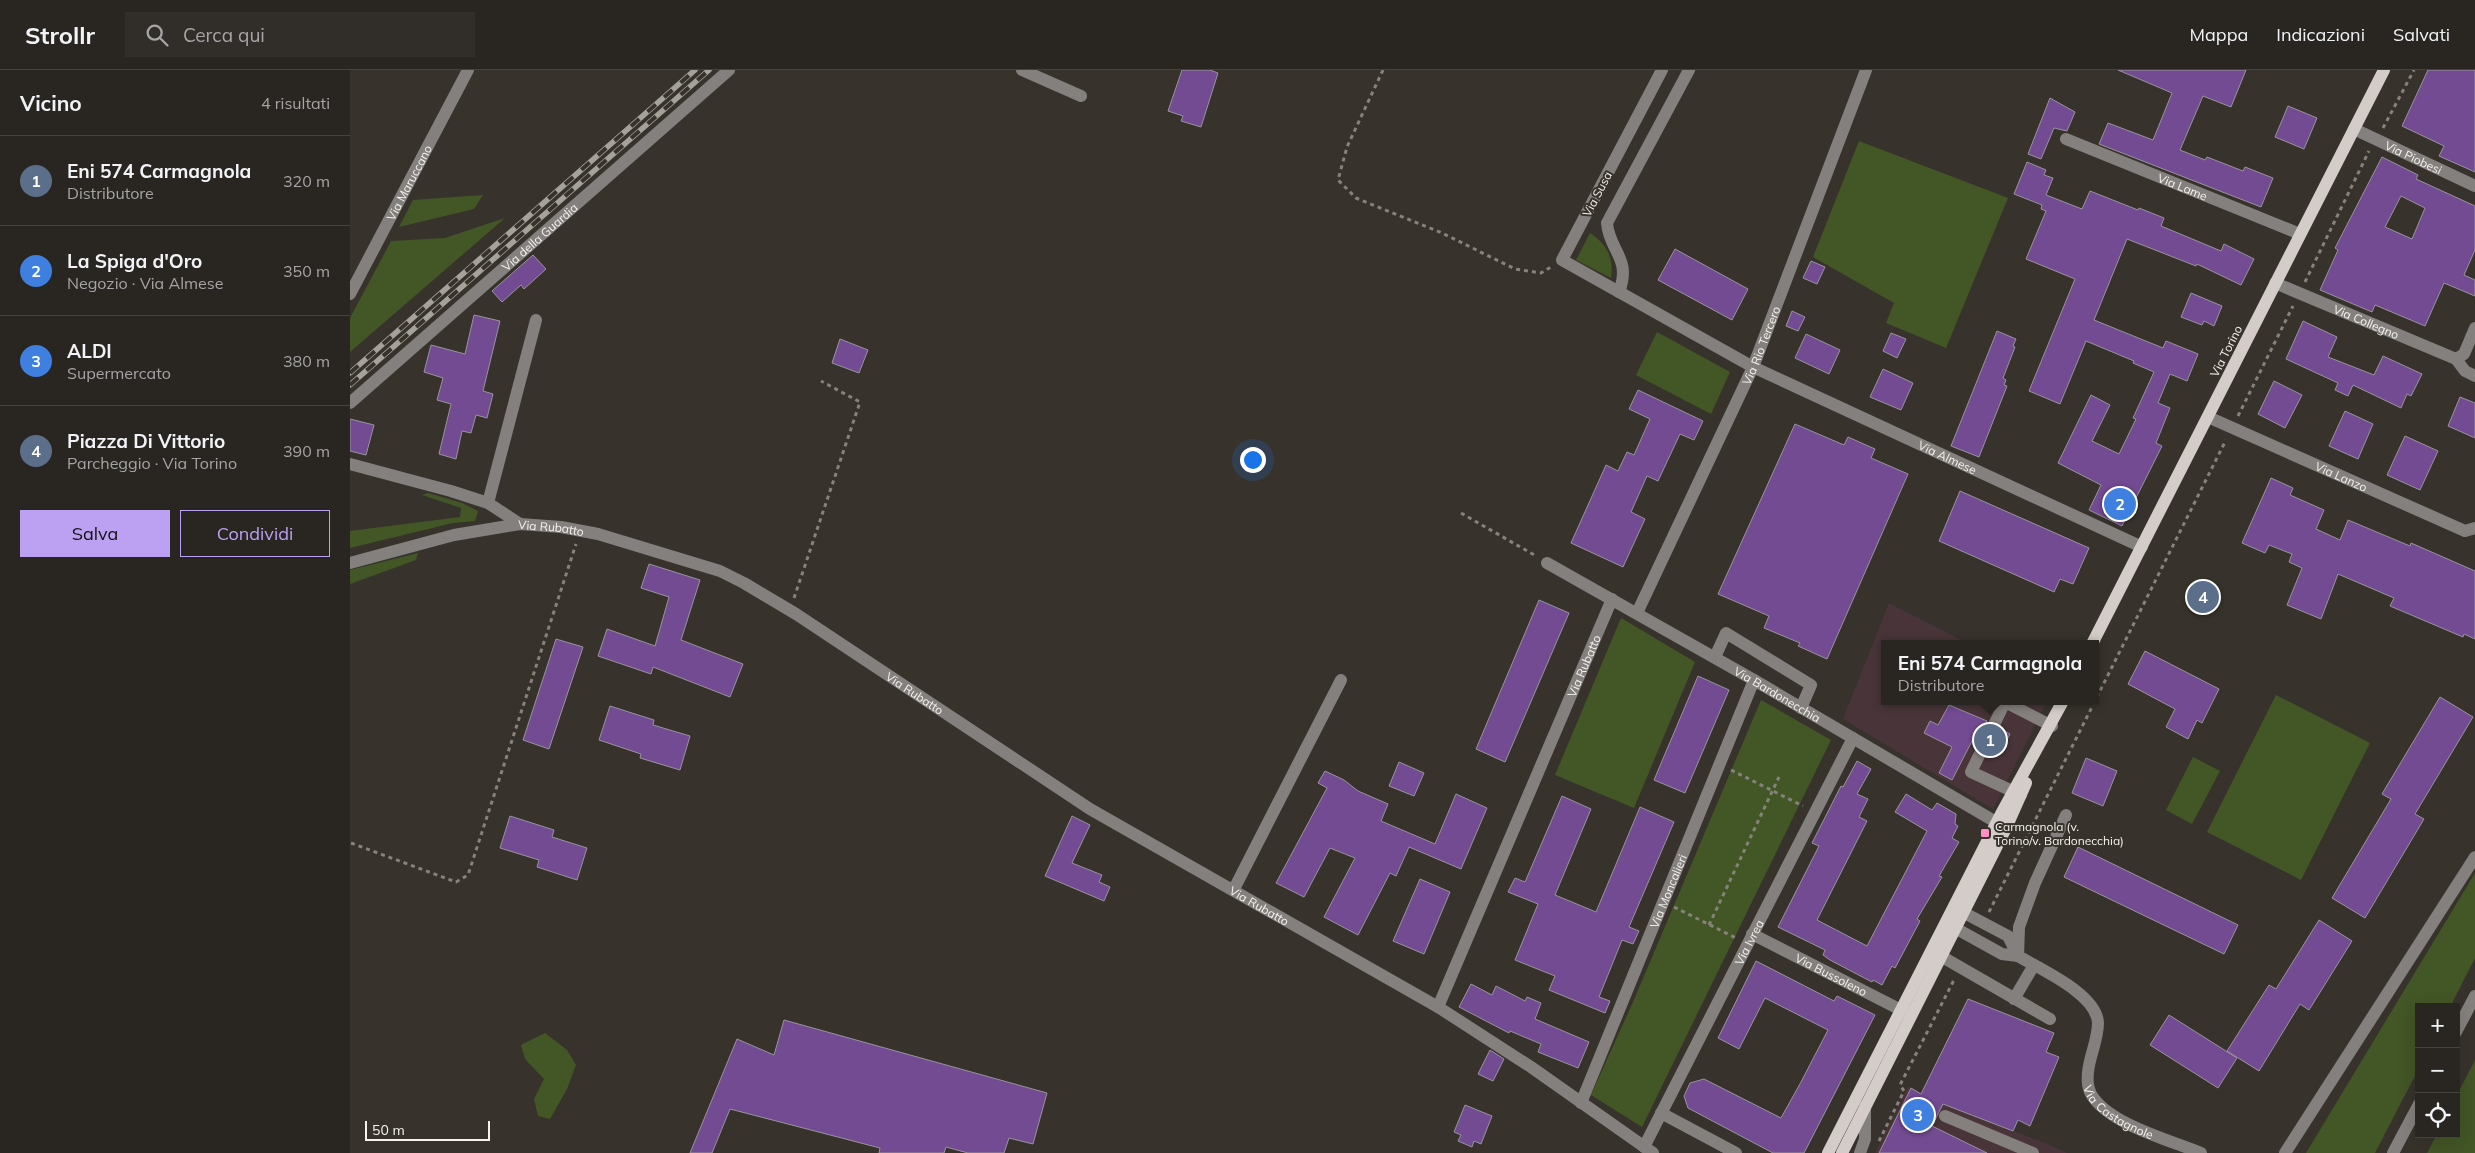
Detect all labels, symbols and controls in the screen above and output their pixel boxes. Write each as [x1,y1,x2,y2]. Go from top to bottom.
search box [125,12,475,57]
text: Strollr [25,20,95,50]
icon: search [143,21,171,49]
text: Cerca qui [183,23,265,47]
text: Mappa [2190,23,2248,46]
text: Indicazioni [2276,23,2365,46]
text: Salvati [2393,23,2450,46]
text: Vicino [20,90,82,116]
text: 4 risultati [261,93,330,113]
street label: Via Piobesi [2383,137,2445,177]
street label: Via Maruccano [383,142,435,223]
text: Eni 574 Carmagnola [67,159,251,183]
street label: Via Susa [1579,169,1615,219]
street label: Via Lame [2156,170,2210,203]
text: 1 [31,171,41,191]
text: 320 m [283,171,330,191]
text: Distributore [67,183,154,203]
street label: Via della Guardia [498,199,580,274]
text: La Spiga d'Oro [67,249,202,273]
text: 2 [31,261,41,281]
text: 350 m [283,261,330,281]
text: Negozio · Via Almese [67,273,223,293]
street label: Via Collegno [2331,301,2401,342]
street label: Via Rio Tercero [1738,304,1783,387]
street label: Via Torino [2207,323,2245,379]
text: ALDI [67,339,112,363]
text: 3 [31,351,41,371]
text: 380 m [283,351,330,371]
text: Supermercato [67,363,171,383]
text: Piazza Di Vittorio [67,429,225,453]
street label: Via Almese [1916,437,1979,477]
text: 4 [31,441,41,461]
text: 390 m [283,441,330,461]
your location [1240,447,1266,473]
text: Parcheggio · Via Torino [67,453,237,473]
street label: Via Lanzo [2313,458,2370,494]
pin: 2 [2104,485,2136,523]
button: Salva [20,510,170,557]
button: Condividi [180,510,330,557]
street label: Via Rubatto [518,516,586,539]
pin: 4 [2187,578,2219,616]
street label: Via Rubatto [1564,632,1603,699]
popup [1881,640,2099,705]
text: Eni 574 Carmagnola [1898,651,2082,675]
street label: Via Bardonecchia [1731,663,1823,725]
street label: Via Rubatto [883,668,947,718]
text: Distributore [1898,675,1985,695]
pin: 1 [1974,721,2006,759]
place label: Carmagnola (v. Torino/v. Bardonecchia) [1995,819,2124,848]
marker: Carmagnola (v. Torino/v. Bardonecchia) [1979,827,1991,839]
street label: Via Moncalieri [1646,852,1690,930]
street label: Via Rubatto [1227,883,1292,928]
street label: Via Ivrea [1731,917,1767,967]
street label: Via Bussoleno [1793,950,1870,999]
map controls [2415,1003,2460,1138]
button: + [2415,1003,2460,1048]
button: − [2415,1048,2460,1093]
street label: Via Castagnole [2081,1083,2156,1142]
button: locate [2415,1093,2460,1138]
pin: 3 [1902,1096,1934,1134]
scale bar [365,1118,490,1141]
text: 50 m [372,1121,405,1139]

